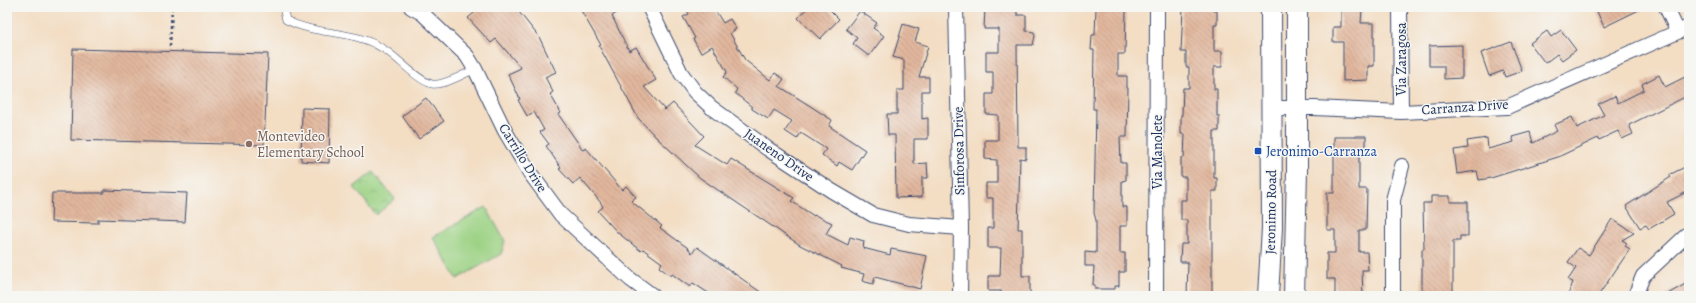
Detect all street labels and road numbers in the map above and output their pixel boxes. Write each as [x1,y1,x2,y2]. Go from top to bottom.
street label: Via Zaragosa [1392,22,1411,97]
street label: Carranza Drive [1421,94,1509,120]
street label: Sinforosa Drive [949,106,969,196]
street label: Via Manolete [1148,115,1167,190]
street label: Carrillo Drive [494,120,552,196]
street label: Juaneno Drive [740,124,818,186]
street label: Jeronimo Road [1261,169,1281,254]

